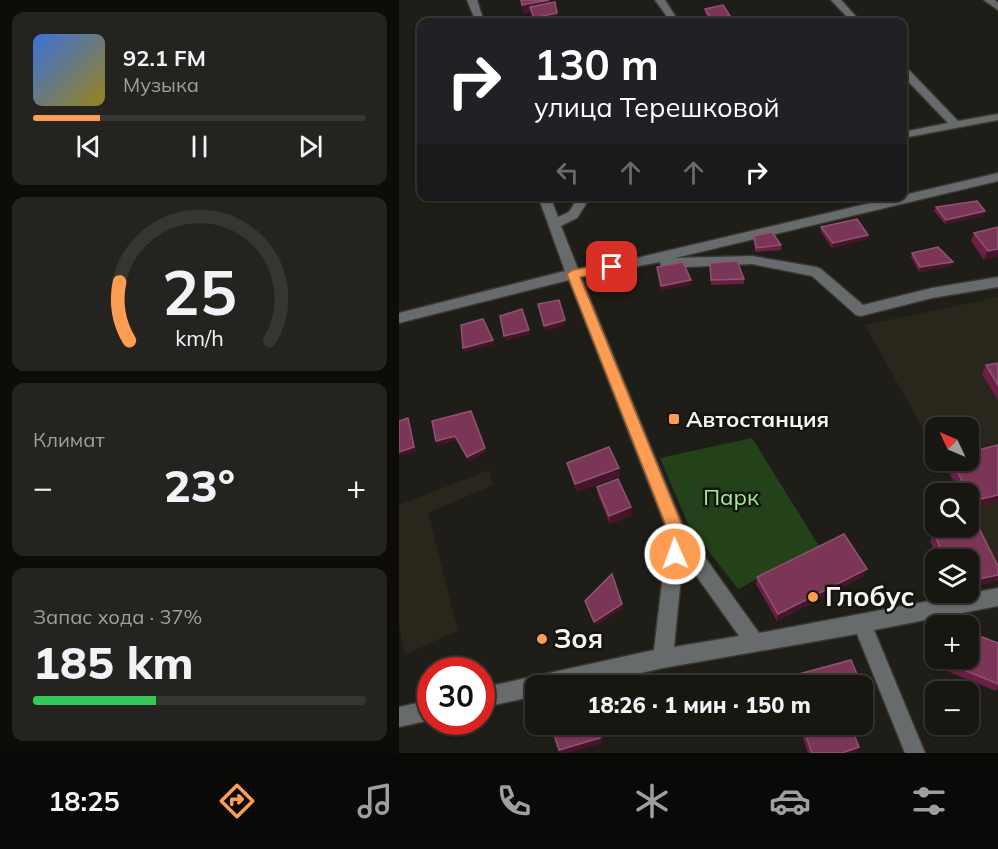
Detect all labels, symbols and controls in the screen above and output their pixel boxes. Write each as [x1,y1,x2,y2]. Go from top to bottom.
text: 130 m [534,38,659,91]
icon: right [435,42,513,120]
text: 92.1 FM [123,44,206,72]
text: Музыка [123,72,199,97]
text: улица Терешковой [534,90,779,124]
icon: previous [72,130,105,163]
icon: pause [183,130,216,163]
icon: next [294,130,327,163]
icon: left [551,156,584,189]
icon: ahead [614,156,647,189]
icon: ahead [677,156,710,189]
icon: right [740,156,773,189]
pin [586,241,637,292]
icon: arrive [595,250,628,283]
text: 25 [162,252,237,331]
text: km/h [175,324,224,351]
place label: Автостанция [686,405,829,433]
marker: Автостанция [667,412,681,426]
north arrow [925,417,979,471]
map controls [925,417,979,735]
text: Климат [33,427,105,452]
text: 23° [164,457,235,513]
text: − [33,466,53,507]
text: + [346,466,366,507]
park label: Парк [703,483,759,511]
button: search [925,483,979,537]
position arrow [643,522,707,586]
button: layers [925,549,979,603]
place label: Глобус [825,579,915,613]
marker: Глобус [806,590,820,604]
text: Запас хода · 37% [33,604,202,629]
button: + [925,615,979,669]
place label: Зоя [554,621,603,655]
marker: Зоя [535,632,549,646]
text: 185 km [33,634,194,690]
speed limit sign: 30 [417,657,495,735]
button: − [925,681,979,735]
text: 18:26 · 1 мин · 150 m [587,691,811,719]
icon: directions [216,780,258,822]
icon: music [354,780,396,822]
icon: phone [493,780,535,822]
icon: climate [631,780,673,822]
icon: car [769,780,811,822]
icon: filters [908,780,950,822]
text: 18:25 [48,784,120,818]

